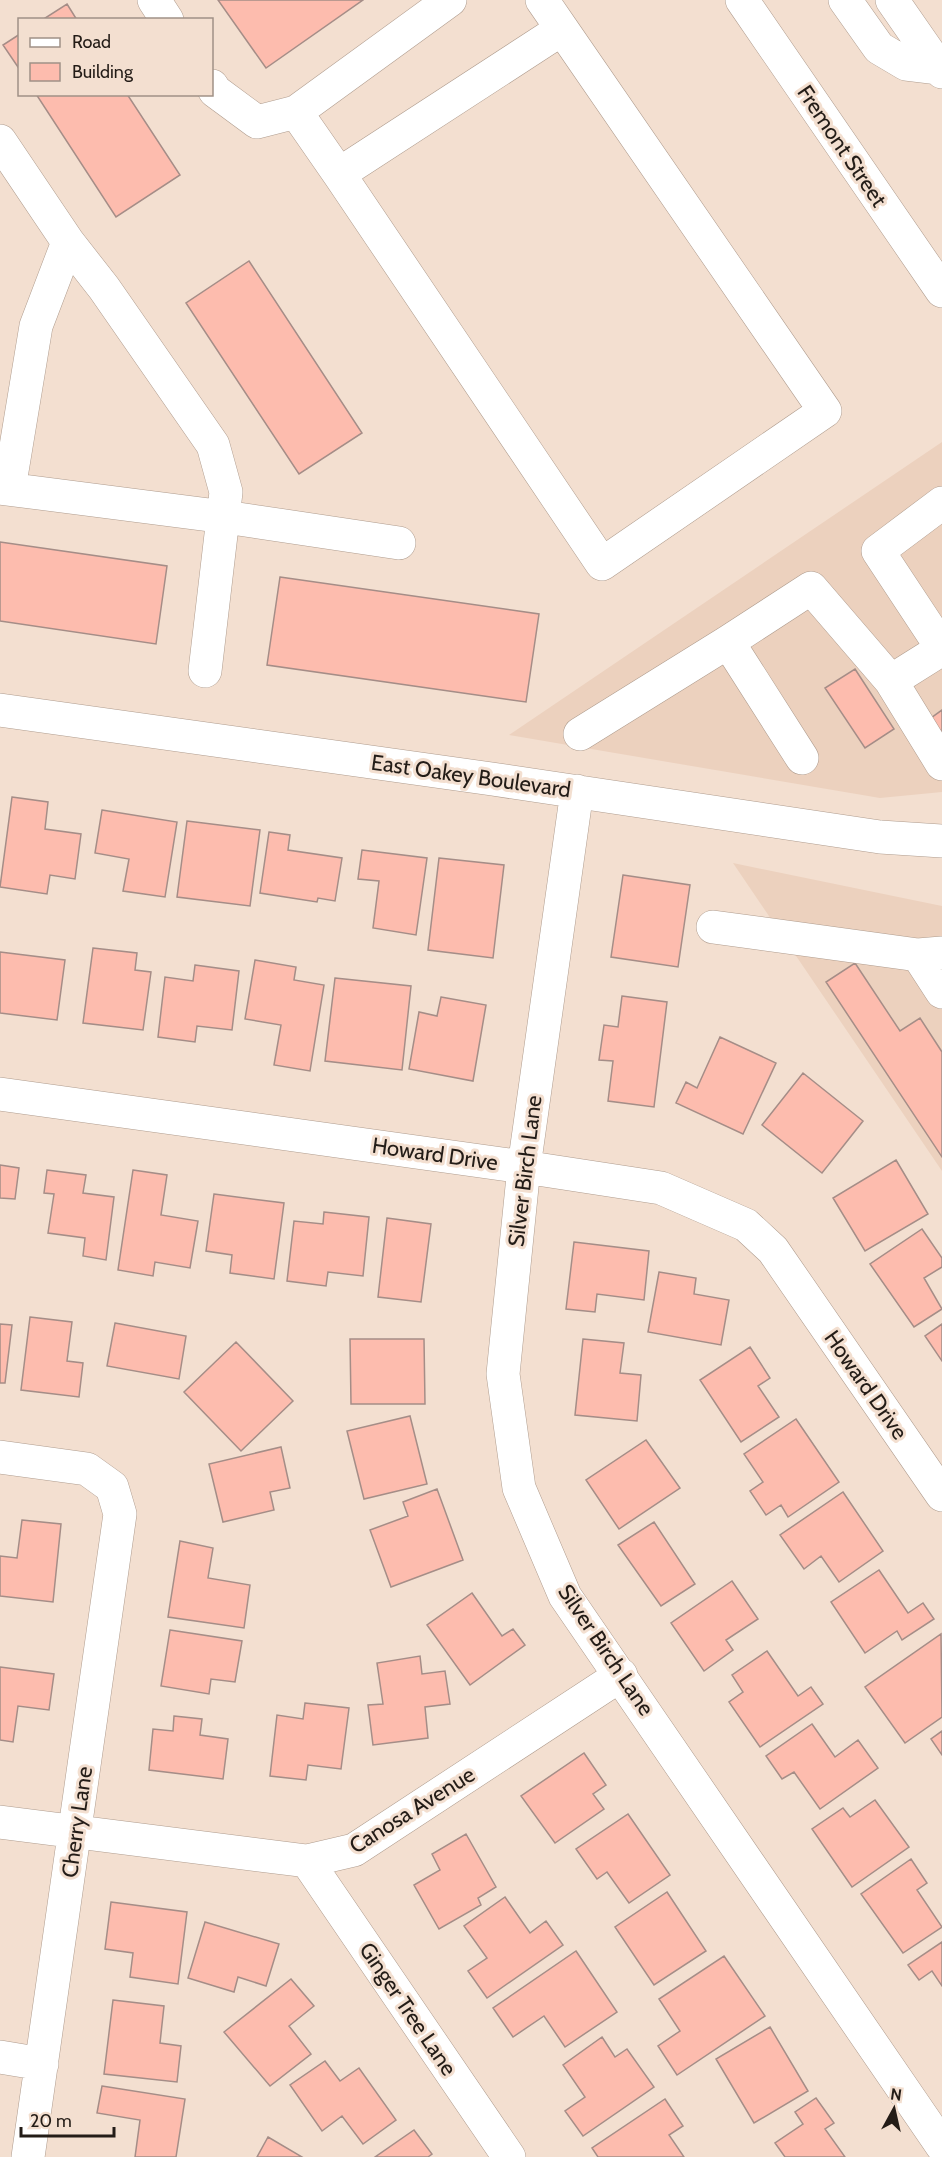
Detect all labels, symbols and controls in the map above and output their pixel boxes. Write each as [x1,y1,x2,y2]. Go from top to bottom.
legend [18,18,213,96]
text: Road [72,31,111,53]
text: Building [72,61,134,83]
street label: Fremont Street [791,80,893,212]
street label: East Oakey Boulevard [369,749,573,803]
street label: Silver Birch Lane [502,1094,548,1248]
street label: Howard Drive [370,1132,500,1176]
street label: Howard Drive [819,1325,913,1445]
street label: Silver Birch Lane [552,1579,660,1721]
street label: Canosa Avenue [344,1761,480,1859]
street label: Cherry Lane [56,1765,98,1879]
street label: Ginger Tree Lane [354,1937,462,2081]
north arrow [864,2079,924,2139]
text: N [889,2084,903,2105]
scale bar [21,2100,114,2138]
text: 20 m [30,2110,72,2132]

